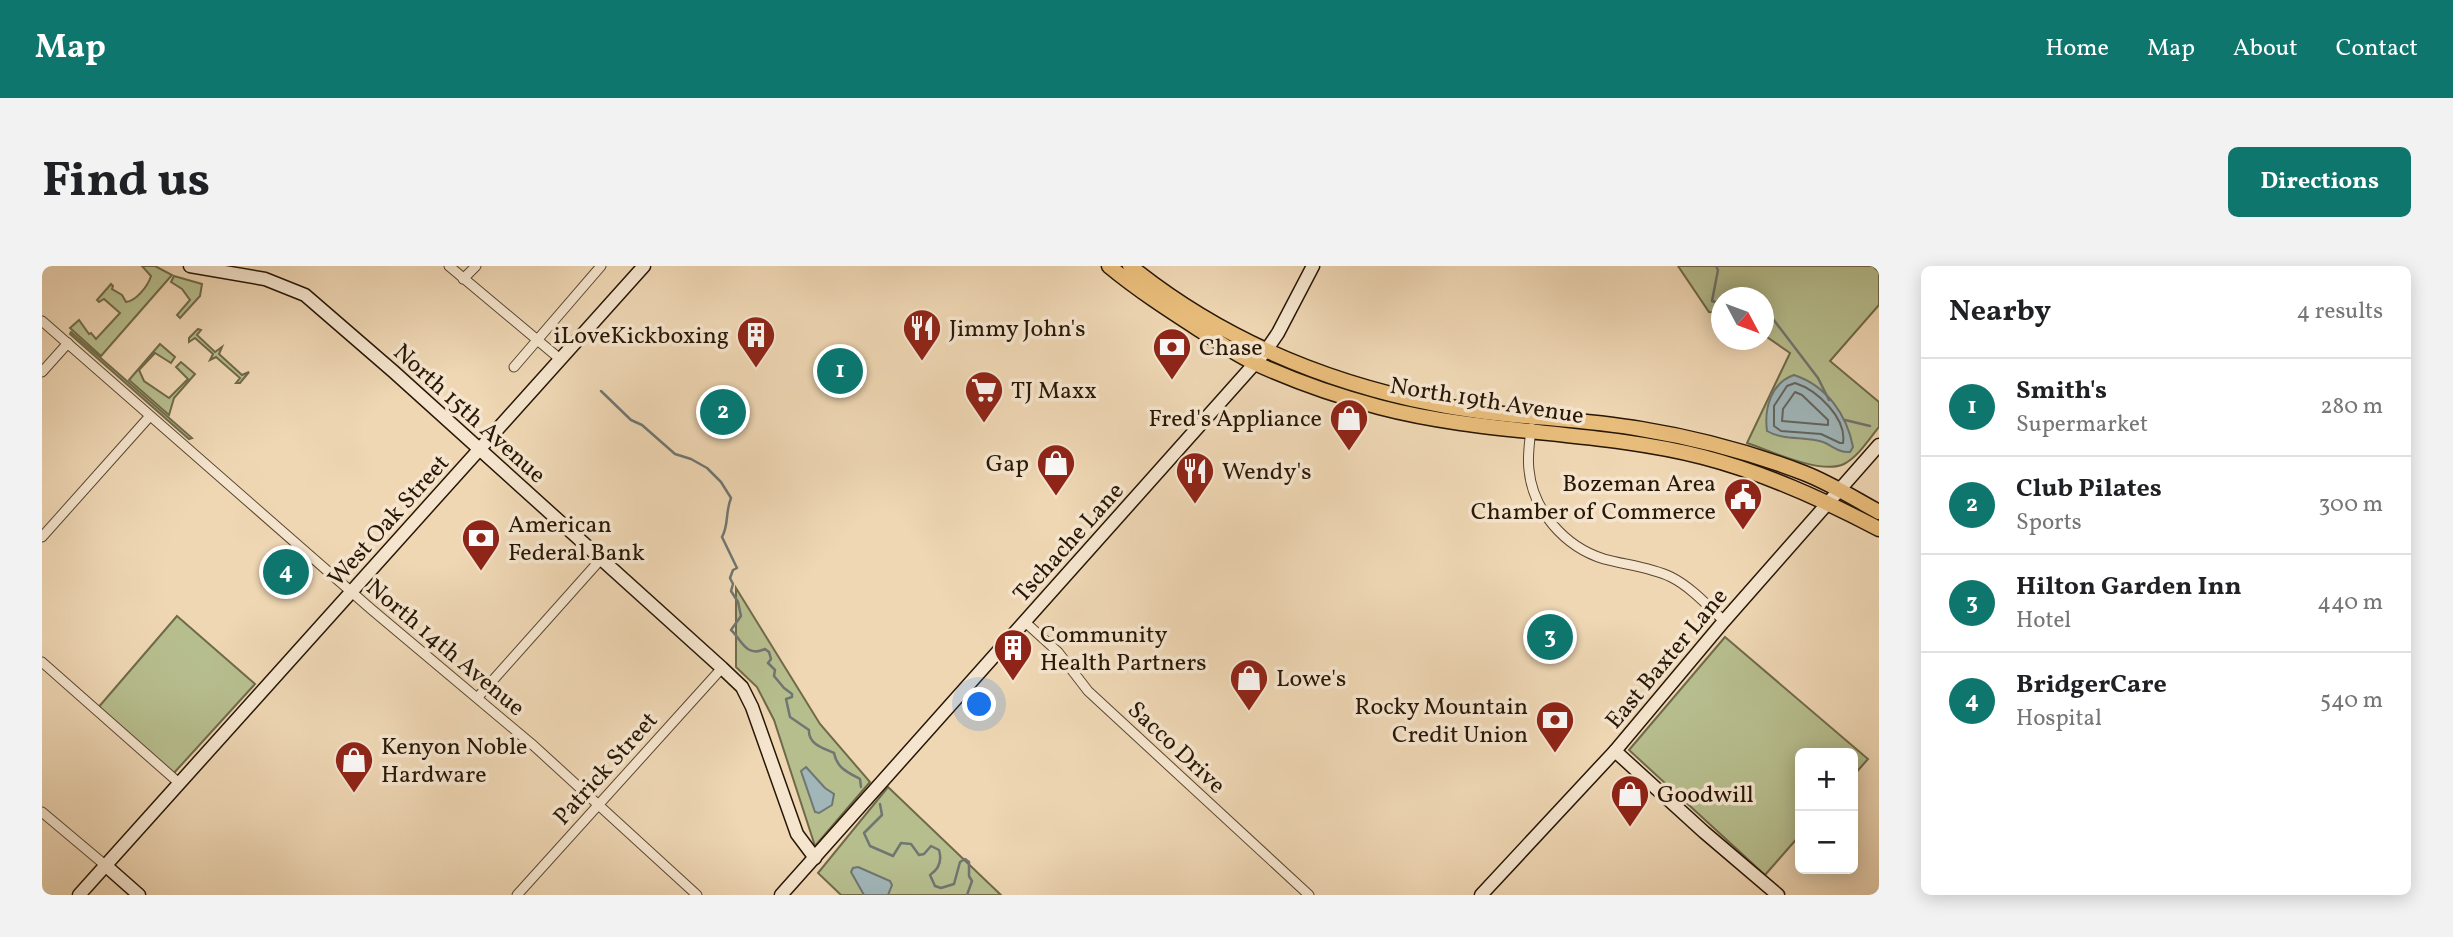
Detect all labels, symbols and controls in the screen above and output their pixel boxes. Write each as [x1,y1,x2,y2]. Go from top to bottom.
text: Map [35,26,106,72]
text: Home [2045,32,2109,66]
text: Map [2147,32,2195,66]
text: About [2233,32,2298,66]
text: Contact [2336,32,2418,66]
button: Directions [2228,147,2411,217]
text: Find us [42,148,210,217]
north arrow [1711,287,1774,350]
text: Nearby [1949,291,2051,333]
text: 4 results [2297,296,2383,328]
restaurant icon: Jimmy John's [901,307,943,362]
place label: Jimmy John's [949,313,1086,347]
building icon: iLoveKickboxing [735,314,777,369]
place label: iLoveKickboxing [554,320,729,354]
bank icon: Chase [1151,326,1193,381]
place label: Chase [1199,332,1263,366]
street label: North 15th Avenue [385,337,553,492]
pin: 1 [817,345,863,397]
supermarket icon: TJ Maxx [963,369,1005,424]
street label: North 19th Avenue [1387,370,1586,434]
text: Smith's [2016,373,2107,409]
place label: TJ Maxx [1011,375,1097,409]
pin: 2 [700,386,746,438]
text: 1 [1967,391,1977,423]
text: 280 m [2320,391,2383,423]
shop icon: Fred's Appliance [1328,397,1370,452]
place label: Fred's Appliance [1148,403,1322,437]
text: Supermarket [2016,409,2148,441]
shop icon: Gap [1035,442,1077,497]
street label: West Oak Street [321,448,458,595]
place label: Gap [986,448,1029,482]
restaurant icon: Wendy's [1174,450,1216,505]
place label: Wendy's [1222,456,1311,490]
place label: Bozeman Area Chamber of Commerce [1471,468,1716,530]
text: Club Pilates [2016,471,2162,507]
street label: Tschache Lane [1006,476,1133,611]
public building icon: Bozeman Area Chamber of Commerce [1722,476,1764,531]
text: 2 [1966,489,1978,521]
text: 300 m [2319,489,2383,521]
text: Sports [2016,507,2082,539]
place label: American Federal Bank [508,509,645,571]
bank icon: American Federal Bank [460,517,502,572]
pin: 4 [263,546,309,598]
text: Hilton Garden Inn [2016,569,2242,605]
street label: North 14th Avenue [358,572,531,725]
street label: East Baxter Lane [1598,581,1737,737]
text: 3 [1966,587,1978,619]
text: 440 m [2317,587,2383,619]
text: Hotel [2016,605,2071,637]
pin: 3 [1527,611,1573,663]
place label: Community Health Partners [1040,619,1207,681]
building icon: Community Health Partners [992,627,1034,682]
shop icon: Lowe's [1228,657,1270,712]
place label: Lowe's [1276,663,1346,697]
text: BridgerCare [2016,667,2167,703]
text: 4 [1965,685,1979,717]
text: 540 m [2320,685,2383,717]
your location [962,687,996,721]
place label: Rocky Mountain Credit Union [1355,691,1528,753]
street label: Sacco Drive [1119,694,1232,803]
bank icon: Rocky Mountain Credit Union [1534,699,1576,754]
text: Hospital [2016,703,2102,735]
street label: Patrick Street [546,705,667,834]
place label: Kenyon Noble Hardware [381,731,527,793]
shop icon: Kenyon Noble Hardware [333,739,375,794]
map controls [1795,748,1858,874]
button: + [1795,748,1858,811]
shop icon: Goodwill [1609,773,1651,828]
place label: Goodwill [1657,779,1754,813]
button: − [1795,811,1858,874]

